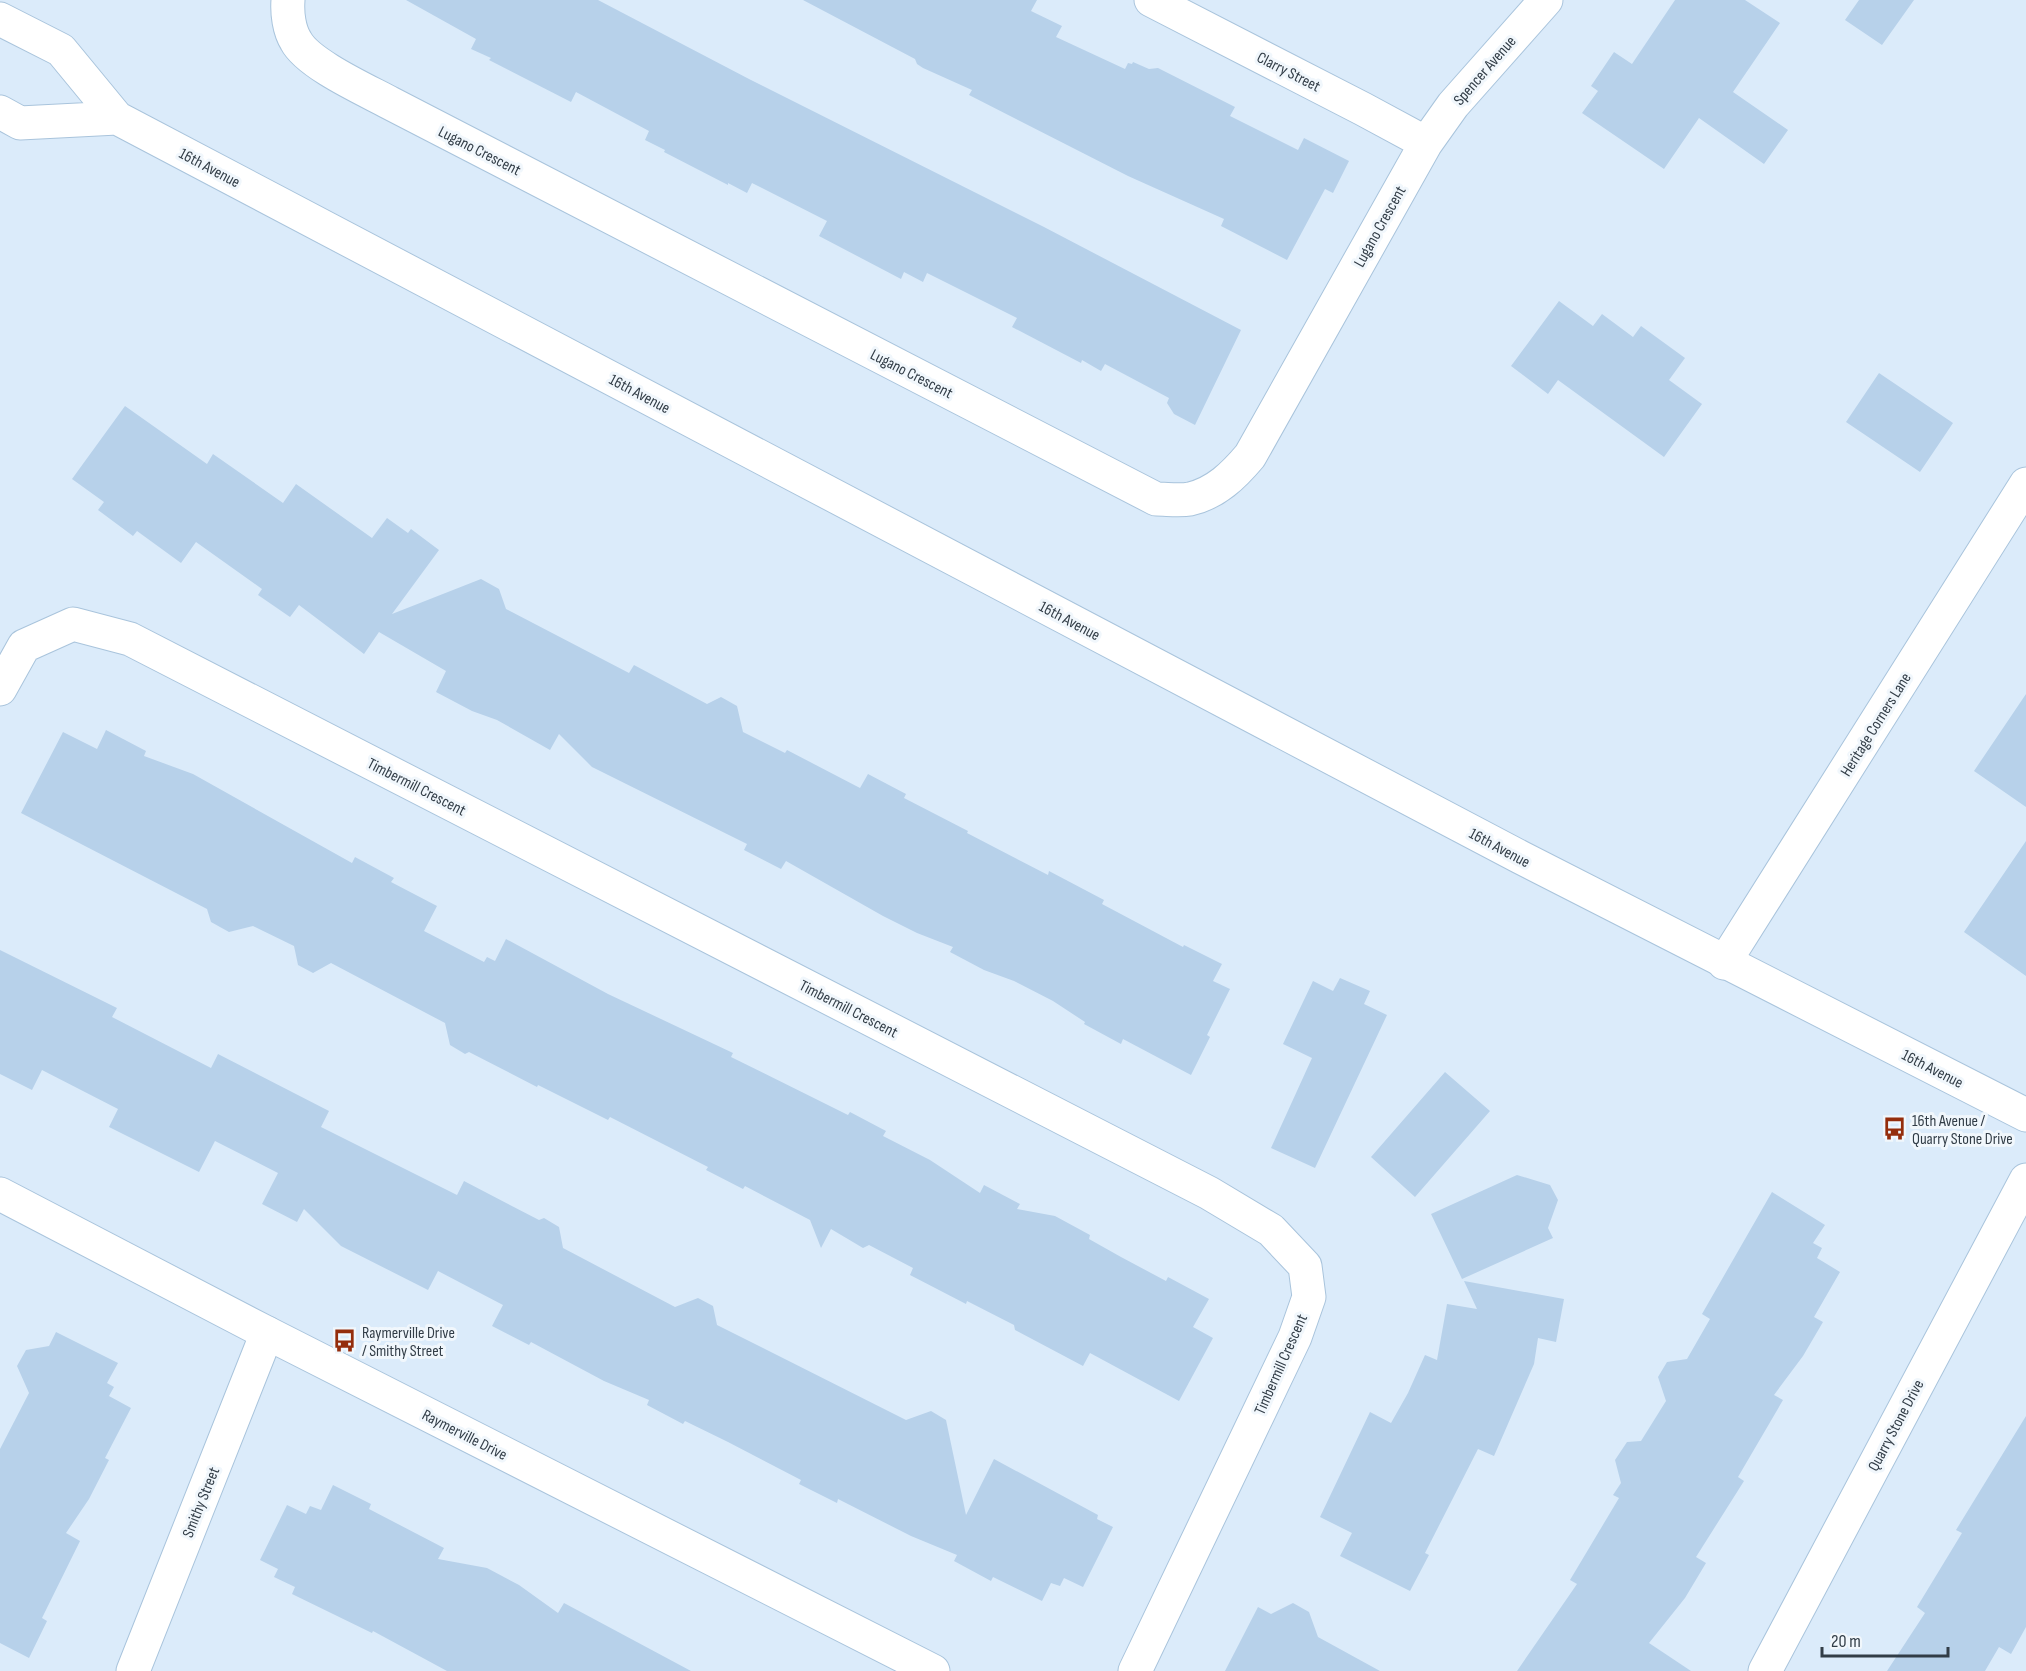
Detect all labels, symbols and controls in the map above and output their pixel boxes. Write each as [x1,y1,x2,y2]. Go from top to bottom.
street label: Spencer Avenue [1450,32,1520,110]
street label: Clarry Street [1253,48,1323,96]
street label: Lugano Crescent [435,122,524,180]
street label: 16th Avenue [176,144,243,192]
street label: Lugano Crescent [1350,183,1410,271]
street label: Lugano Crescent [867,345,956,403]
street label: 16th Avenue [606,370,673,418]
street label: 16th Avenue [1036,597,1103,645]
street label: Heritage Corners Lane [1837,670,1916,780]
street label: Timbermill Crescent [364,754,469,820]
street label: 16th Avenue [1466,824,1533,872]
street label: Timbermill Crescent [796,976,901,1042]
street label: 16th Avenue [1899,1046,1966,1093]
place label: 16th Avenue / Quarry Stone Drive [1912,1112,2013,1149]
bus stop icon: 16th Avenue / Quarry Stone Drive [1881,1116,1907,1142]
street label: Timbermill Crescent [1251,1311,1312,1418]
place label: Raymerville Drive / Smithy Street [362,1324,455,1361]
bus stop icon: Raymerville Drive / Smithy Street [331,1328,357,1354]
street label: Quarry Stone Drive [1864,1377,1928,1475]
street label: Raymerville Drive [419,1406,510,1465]
street label: Smithy Street [179,1464,224,1541]
scale bar [1822,1620,1948,1658]
text: 20 m [1831,1631,1861,1652]

